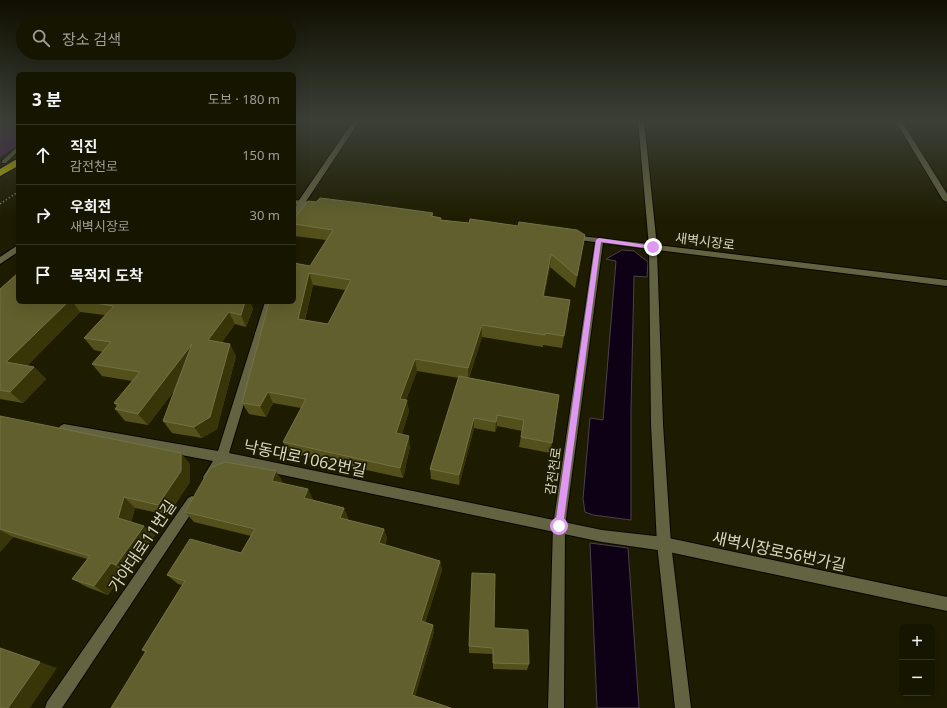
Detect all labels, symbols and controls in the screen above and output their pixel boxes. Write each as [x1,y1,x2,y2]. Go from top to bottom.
search box [16,16,296,60]
icon: search [30,27,52,49]
text: 장소 검색 [62,29,121,49]
text: 3 분 [32,88,62,111]
text: 도보 · 180 m [208,90,280,108]
text: 직진 [70,136,98,156]
icon: ahead [32,144,54,166]
text: 150 m [242,146,280,164]
text: 감전천로 [70,157,118,175]
text: 우회전 [70,196,111,216]
icon: right [32,204,54,226]
text: 30 m [250,206,280,224]
text: 새벽시장로 [70,217,130,235]
street label: 새벽시장로 [674,228,736,254]
route end [644,238,662,256]
icon: arrive [32,264,54,286]
text: 목적지 도착 [70,265,143,285]
street label: 낙동대로1062번길 [242,434,368,482]
street label: 감전천로 [541,446,565,496]
street label: 가야대로11번길 [103,496,181,596]
route start [550,517,568,535]
street label: 새벽시장로56번가길 [710,526,848,576]
map controls [899,624,935,696]
button: + [899,624,935,660]
button: − [899,660,935,696]

